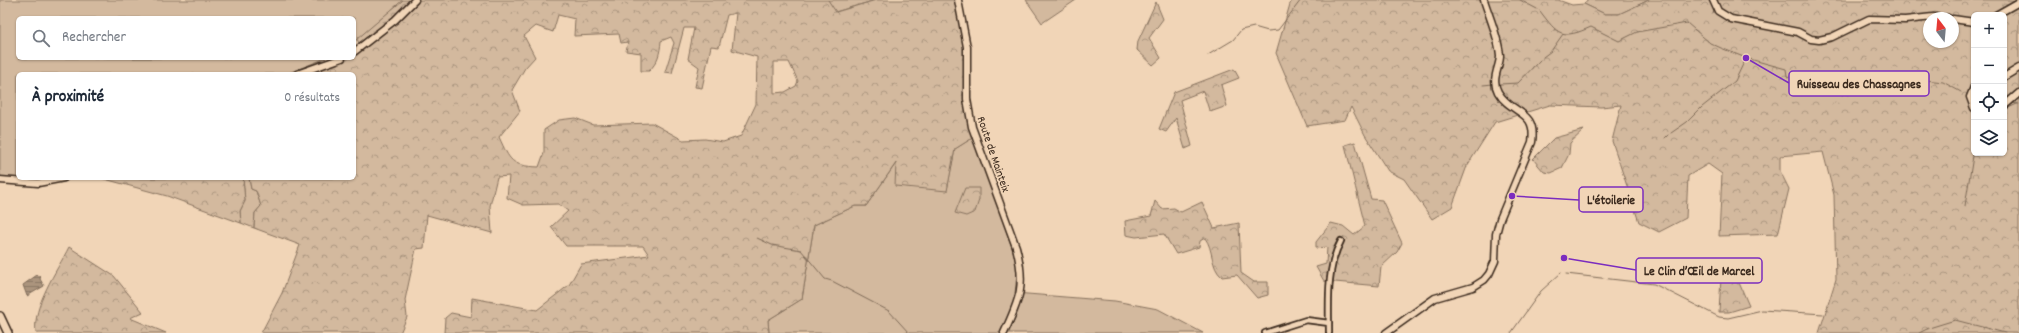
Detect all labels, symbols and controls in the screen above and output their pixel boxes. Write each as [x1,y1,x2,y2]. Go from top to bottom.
north arrow [1923,12,1959,48]
map controls [1971,12,2007,156]
button: + [1971,12,2007,48]
search box [16,16,356,60]
icon: search [30,27,52,49]
text: Rechercher [62,27,126,49]
button: − [1971,48,2007,84]
callout: Ruisseau des Chassagnes [1789,71,1929,96]
text: Ruisseau des Chassagnes [1797,76,1922,95]
button: locate [1971,84,2007,120]
text: À proximité [32,86,104,110]
text: 0 résultats [284,89,340,108]
street label: Route de Mainteix [972,114,1014,195]
button: layers [1971,120,2007,156]
callout: L'étoilerie [1579,187,1643,212]
text: L'étoilerie [1587,192,1635,211]
callout: Le Clin d’Œil de Marcel [1636,258,1762,283]
text: Le Clin d’Œil de Marcel [1644,263,1755,282]

